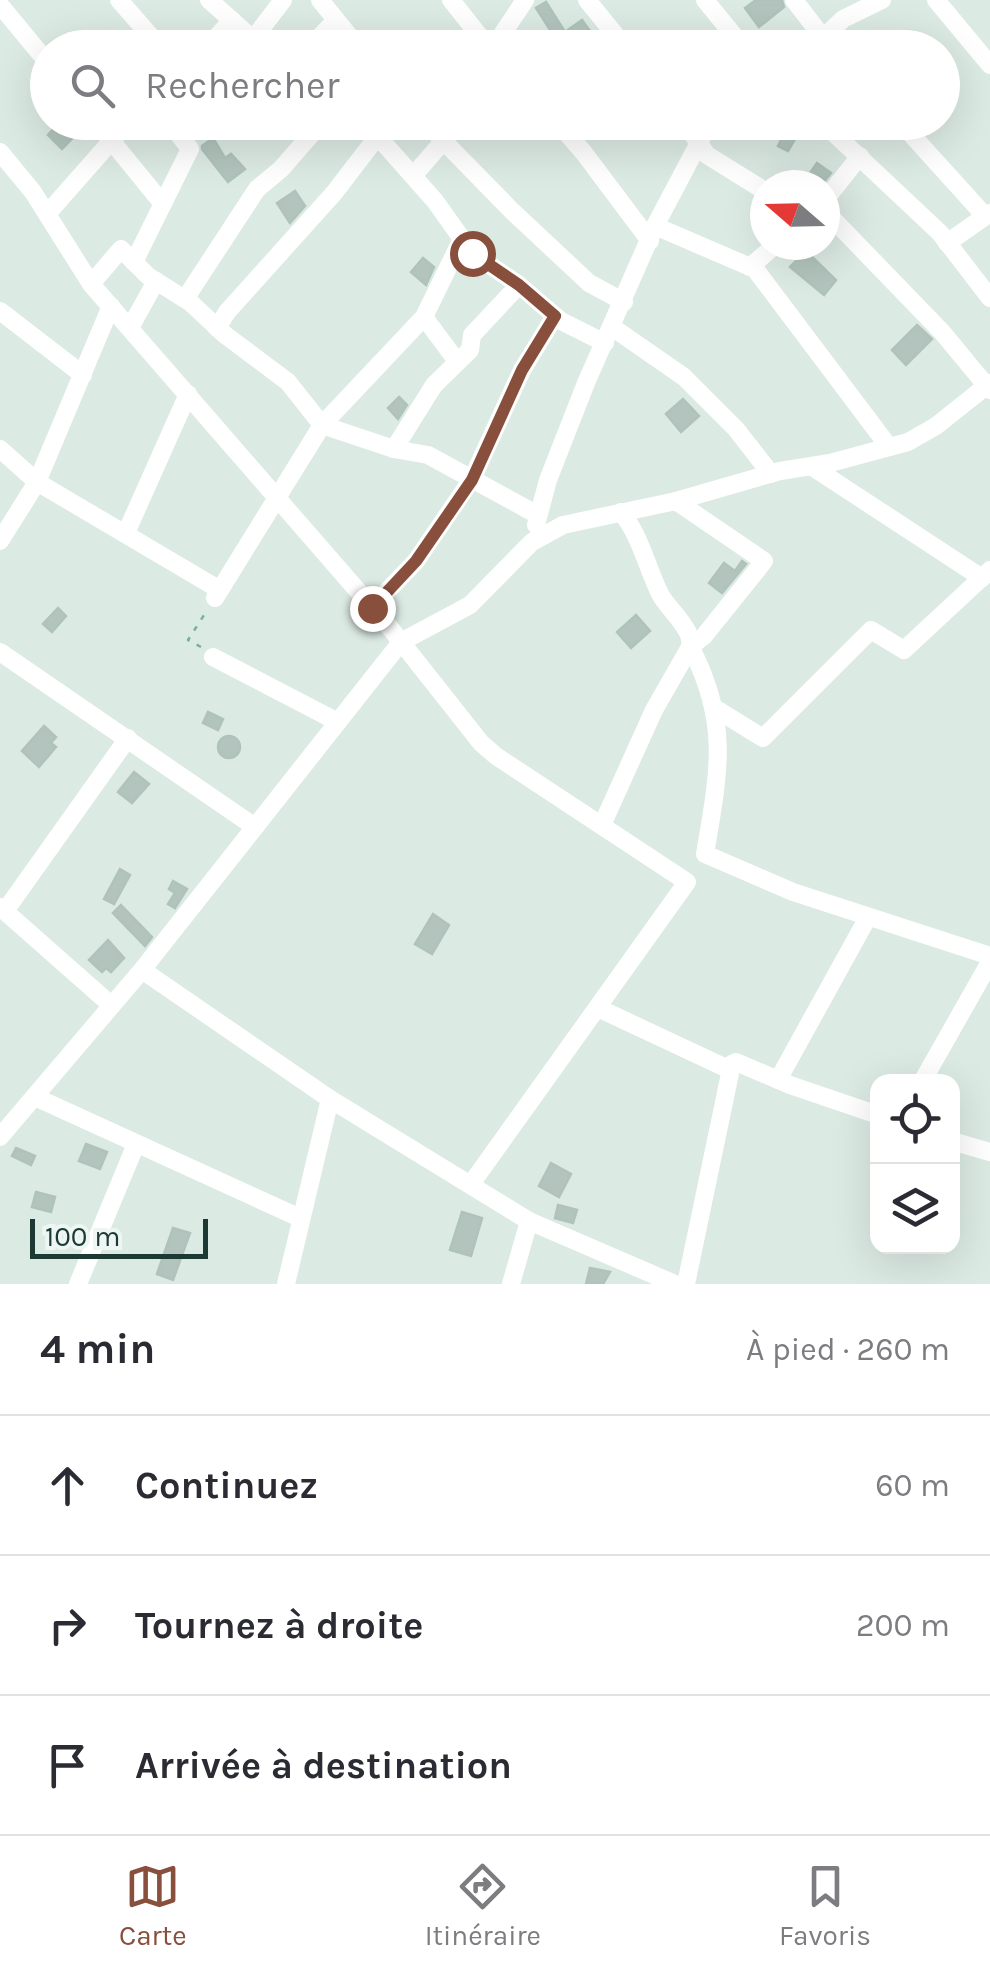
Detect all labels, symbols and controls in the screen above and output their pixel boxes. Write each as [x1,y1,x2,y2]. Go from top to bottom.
search box [30,30,960,140]
icon: search [65,58,120,113]
text: Rechercher [145,63,339,108]
north arrow [750,170,840,260]
route start [450,231,496,277]
route end [350,586,396,632]
map controls [870,1074,960,1254]
button: locate [870,1074,960,1164]
button: layers [870,1164,960,1254]
scale bar [30,1214,208,1258]
text: 100 m [45,1220,120,1253]
text: 4 min [40,1324,155,1374]
text: À pied · 260 m [746,1331,950,1368]
icon: ahead [40,1458,95,1513]
text: Continuez [135,1463,318,1508]
text: 60 m [875,1467,950,1504]
icon: right [40,1598,95,1653]
text: Tournez à droite [135,1603,423,1648]
text: 200 m [856,1607,950,1644]
icon: arrive [40,1738,95,1793]
text: Arrivée à destination [135,1743,512,1788]
tab: Carte [119,1859,187,1952]
tab: Itinéraire [425,1859,541,1952]
tab: Favoris [779,1859,871,1952]

